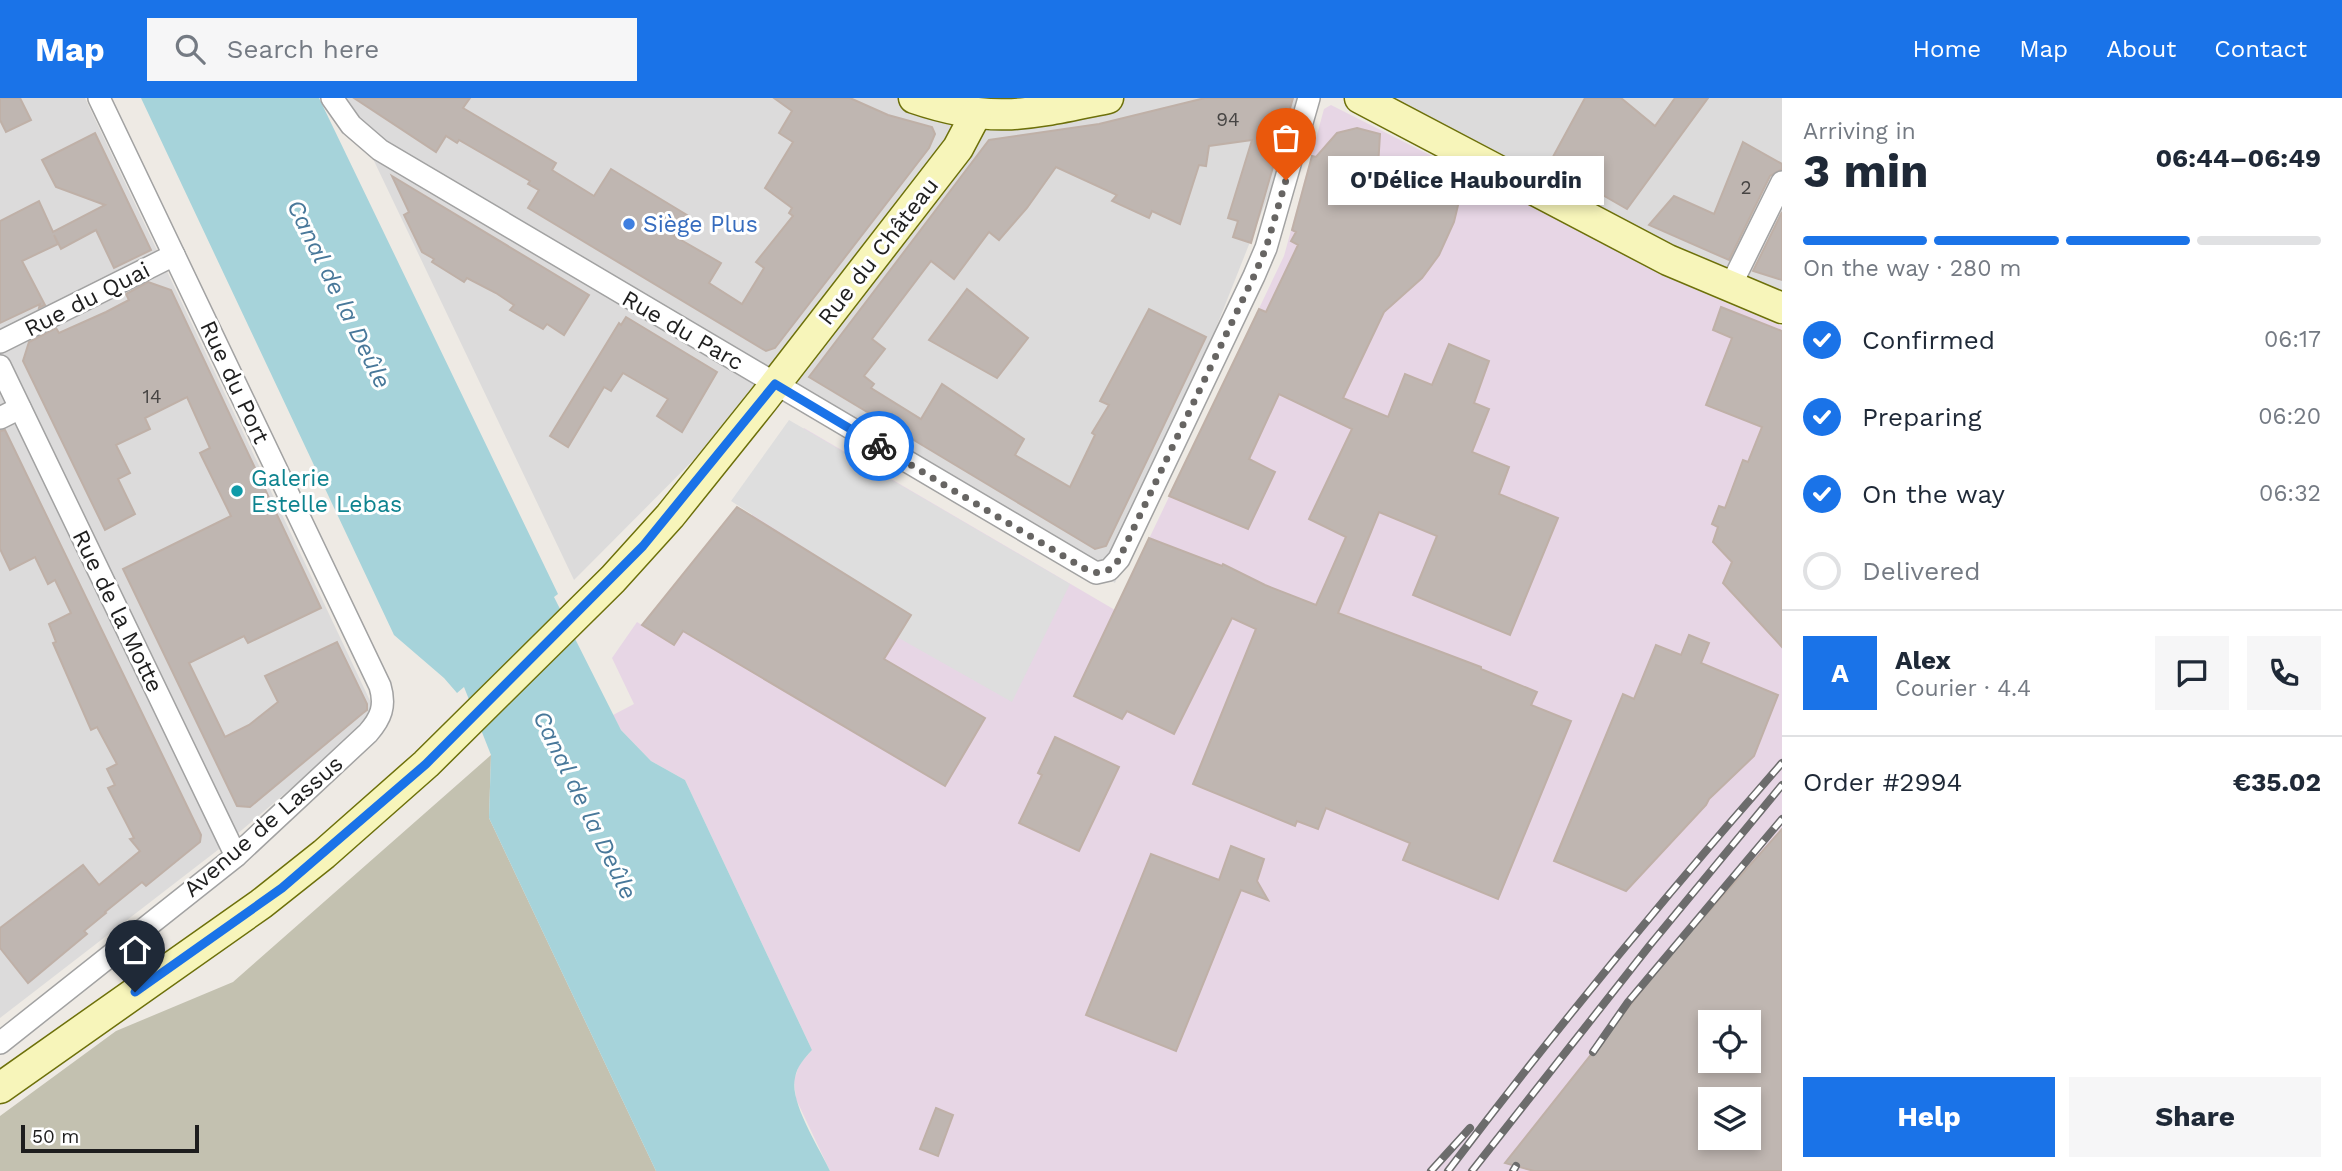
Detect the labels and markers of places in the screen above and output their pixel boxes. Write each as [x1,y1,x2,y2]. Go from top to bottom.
pin [1256,108,1316,180]
callout: O'Délice Haubourdin [1328,155,1604,204]
place label: Siège Plus [643,211,758,238]
marker: Siège Plus [621,216,637,232]
place label: Galerie Estelle Lebas [251,465,402,518]
marker: Galerie Estelle Lebas [229,483,245,499]
pin [105,920,165,992]

